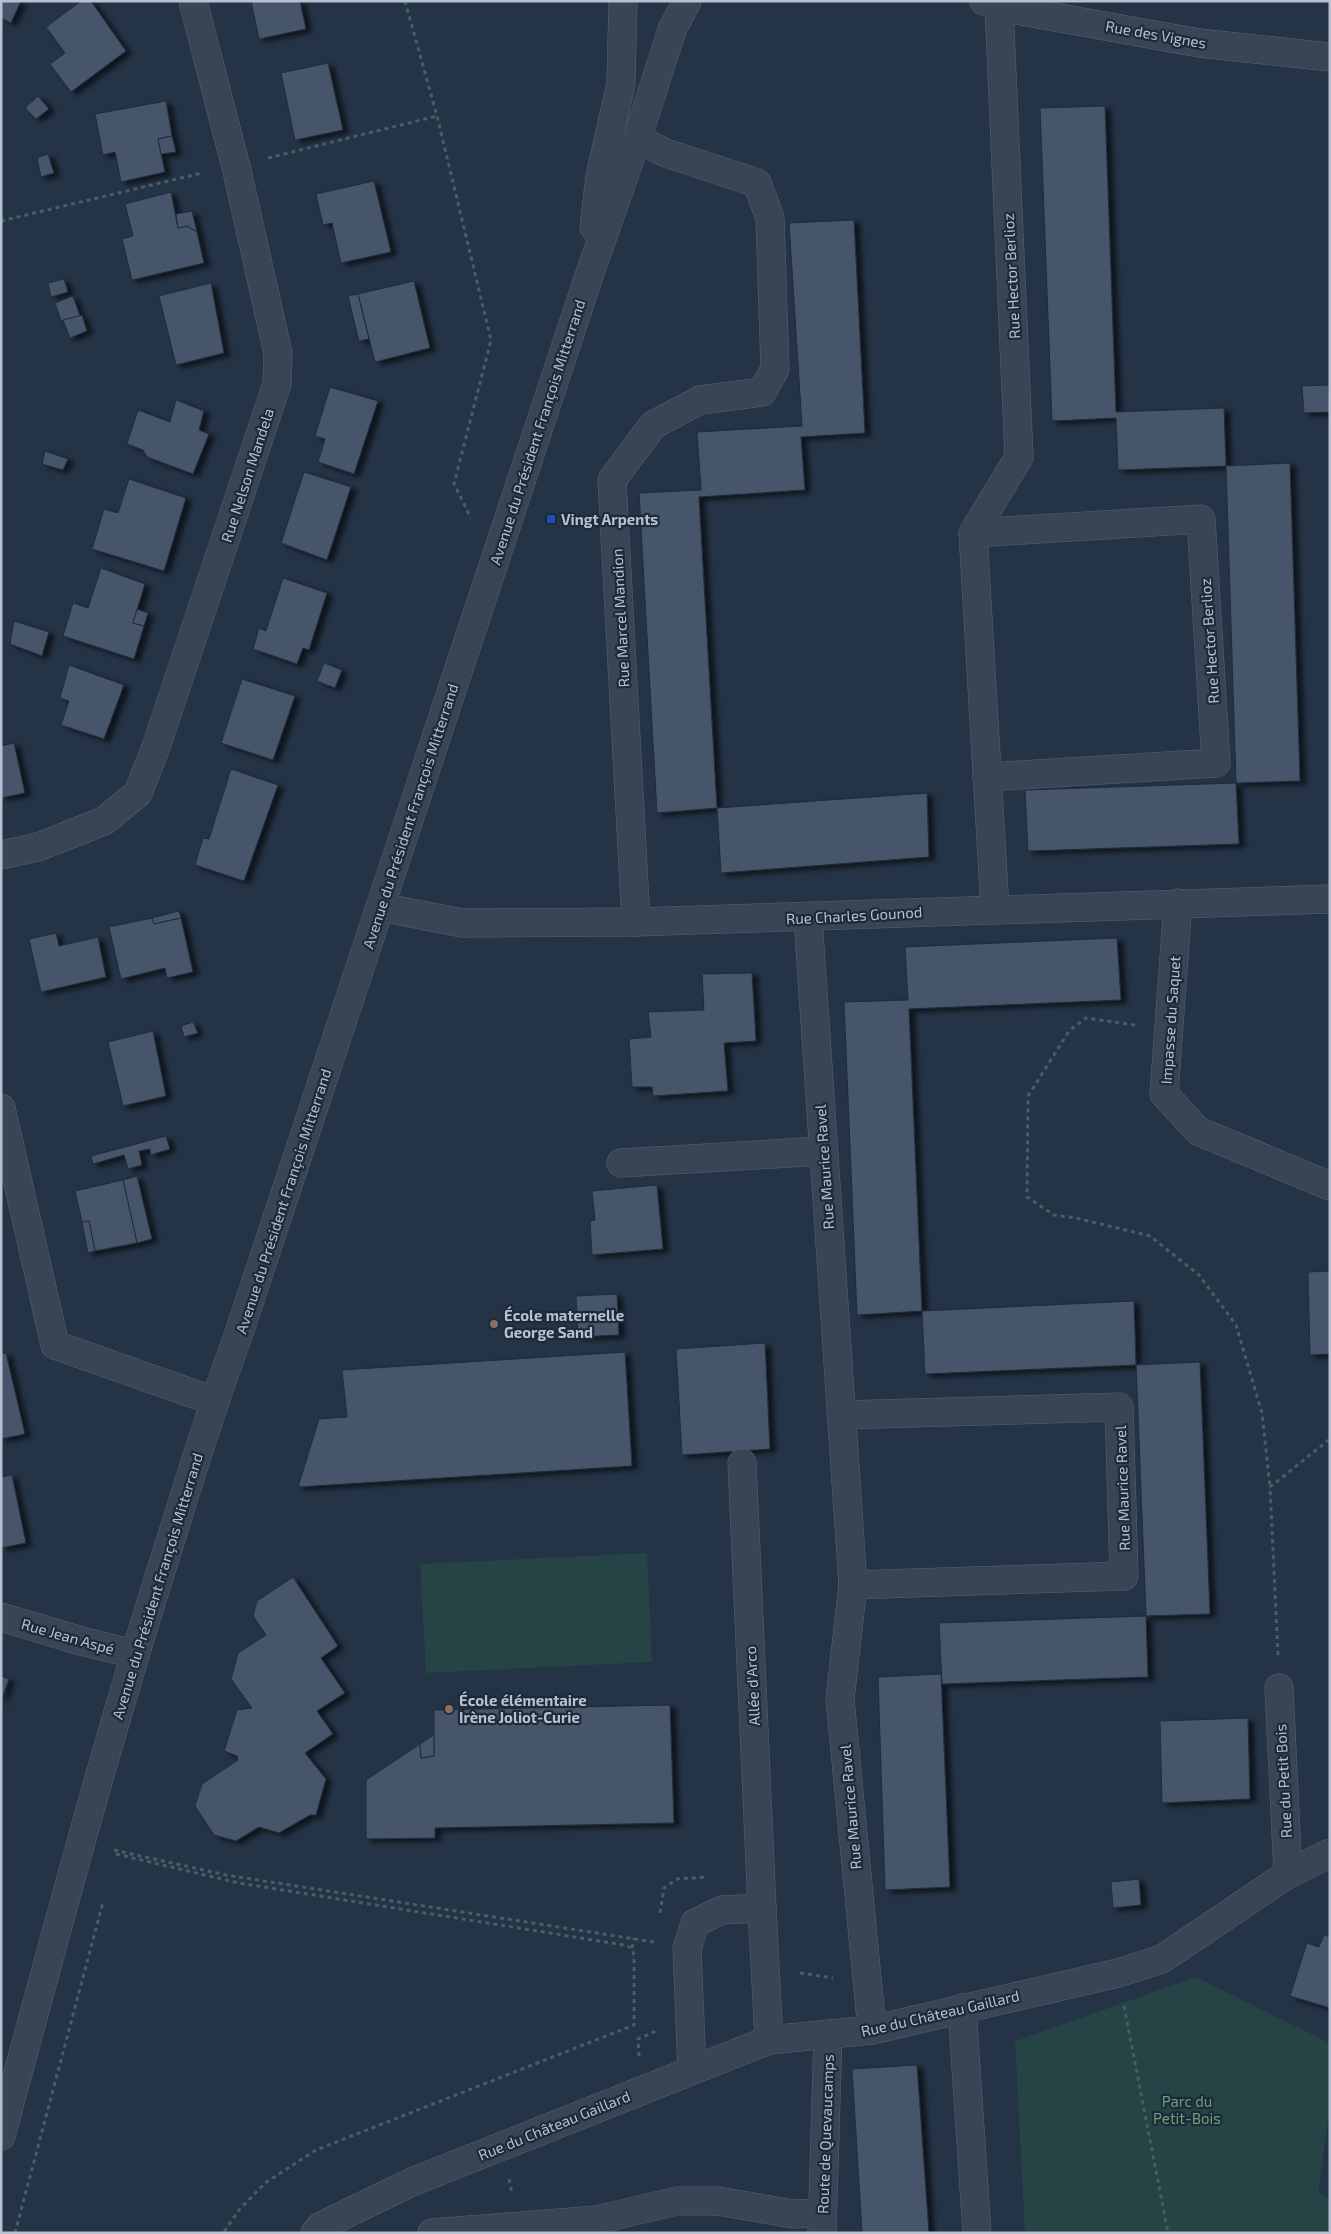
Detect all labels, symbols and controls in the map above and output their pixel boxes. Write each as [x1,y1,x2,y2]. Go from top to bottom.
street label: Rue des Vignes [1104,16,1208,52]
street label: Rue Hector Berlioz [999,213,1023,339]
street label: Avenue du Président François Mitterrand [486,297,589,567]
street label: Rue Nelson Mandela [217,406,277,544]
place label: Vingt Arpents [561,510,658,528]
marker: Vingt Arpents [545,513,557,525]
street label: Rue Marcel Mandion [607,548,633,688]
street label: Rue Hector Berlioz [1196,578,1222,704]
street label: Avenue du Président François Mitterrand [359,681,462,951]
street label: Rue Charles Gounod [785,902,923,928]
street label: Impasse du Saquet [1157,955,1183,1085]
street label: Avenue du Président François Mitterrand [232,1066,335,1336]
street label: Rue Maurice Ravel [811,1103,837,1230]
place label: École maternelle George Sand [504,1305,624,1341]
marker: École maternelle George Sand [488,1318,500,1330]
street label: Rue Maurice Ravel [1111,1424,1133,1551]
street label: Avenue du Président François Mitterrand [108,1451,207,1722]
street label: Rue Jean Aspé [20,1614,116,1658]
street label: Allée d'Arco [741,1646,763,1726]
place label: École élémentaire Irène Joliot-Curie [459,1690,587,1726]
marker: École élémentaire Irène Joliot-Curie [443,1703,455,1715]
street label: Rue du Petit Bois [1271,1724,1295,1838]
street label: Rue Maurice Ravel [836,1743,864,1870]
street label: Rue du Château Gaillard [859,1986,1021,2040]
street label: Route de Quevaucamps [813,2054,838,2214]
street label: Rue du Château Gaillard [475,2086,633,2164]
park label: Parc du Petit-Bois [1153,2092,1221,2127]

